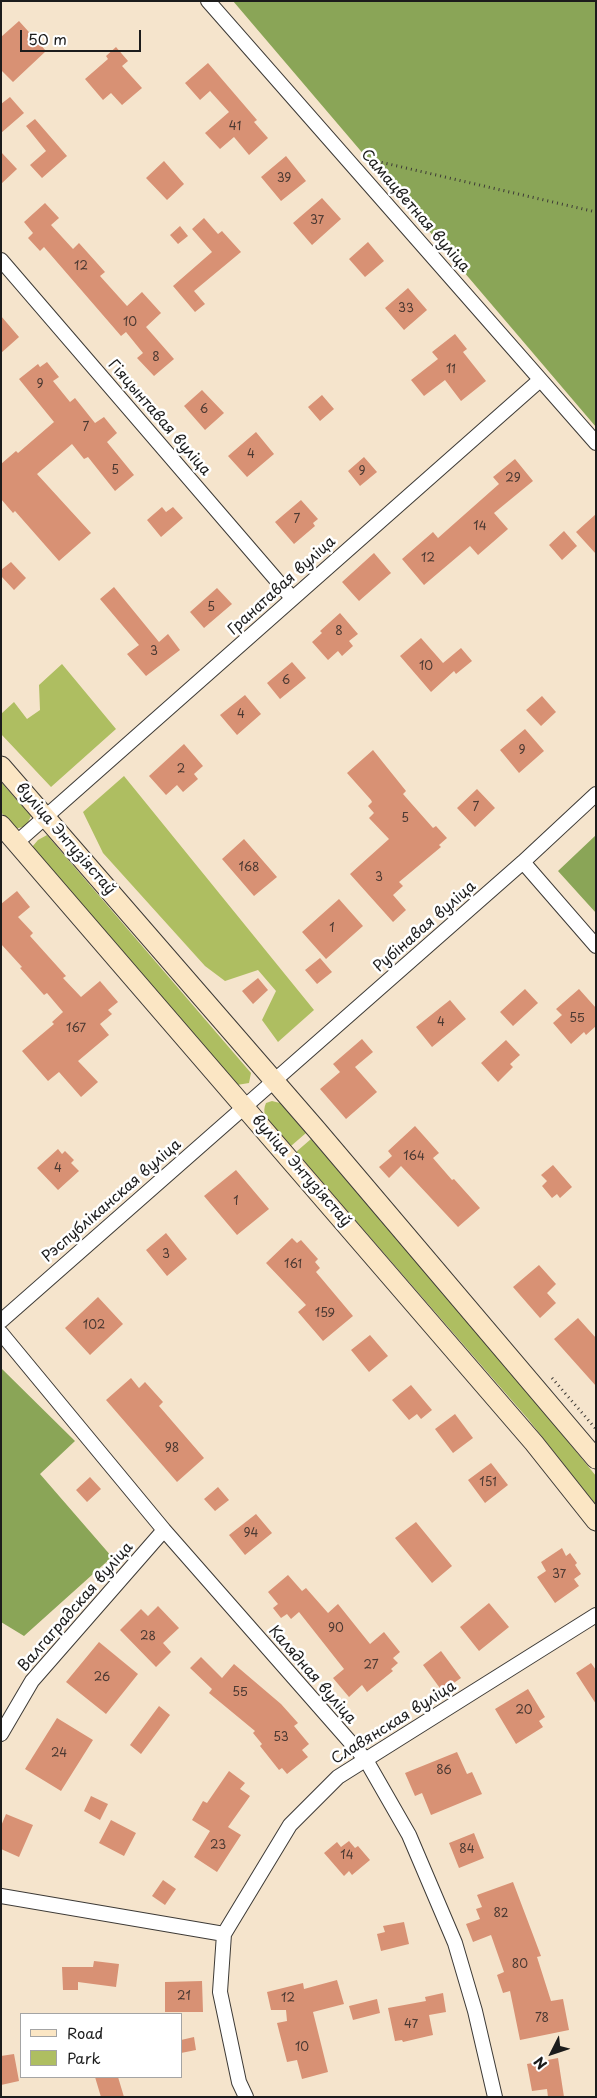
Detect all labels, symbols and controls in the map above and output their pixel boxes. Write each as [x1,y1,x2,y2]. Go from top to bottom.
scale bar [22,20,144,52]
text: 50 m [28,27,67,50]
house number: 41 [229,120,241,134]
street label: Самацветная вуліца [357,146,473,276]
house number: 39 [277,172,291,186]
house number: 37 [310,214,324,228]
house number: 12 [74,260,88,274]
house number: 33 [398,302,414,316]
house number: 10 [123,316,137,330]
house number: 8 [152,351,160,365]
street label: Гіяцынтавая вуліца [104,356,214,480]
house number: 11 [446,363,456,377]
house number: 9 [36,378,44,392]
house number: 6 [200,403,208,417]
house number: 7 [83,421,89,435]
house number: 4 [247,448,255,462]
house number: 5 [111,464,119,478]
house number: 9 [358,465,366,479]
house number: 29 [505,472,521,486]
house number: 7 [294,513,300,527]
house number: 14 [473,520,487,534]
street label: Гранатавая вуліца [224,533,340,639]
house number: 12 [421,552,435,566]
house number: 5 [207,601,215,615]
house number: 8 [335,625,343,639]
house number: 3 [150,645,158,659]
house number: 10 [419,660,433,674]
house number: 6 [282,674,290,688]
house number: 4 [237,708,245,722]
house number: 9 [518,744,526,758]
house number: 2 [177,763,185,777]
street label: вуліца Энтузіястаў [12,779,118,899]
house number: 7 [473,801,479,815]
house number: 5 [401,812,409,826]
house number: 168 [238,861,260,875]
house number: 3 [375,871,383,885]
street label: Рубінавая вуліца [370,878,480,976]
house number: 1 [329,922,335,936]
house number: 55 [569,1012,585,1026]
house number: 4 [437,1016,445,1030]
house number: 167 [66,1022,86,1036]
street label: вуліца Энтузіястаў [248,1111,354,1231]
street label: Рэспубліканская вуліца [39,1136,185,1266]
house number: 164 [403,1150,425,1164]
house number: 4 [54,1162,62,1176]
house number: 1 [233,1195,239,1209]
house number: 3 [162,1248,170,1262]
house number: 161 [284,1258,302,1272]
house number: 159 [315,1307,335,1321]
house number: 102 [83,1319,105,1333]
house number: 98 [165,1442,179,1456]
house number: 151 [479,1476,497,1490]
house number: 94 [244,1527,258,1541]
street label: Валгаградская вуліца [15,1539,137,1675]
house number: 37 [552,1568,566,1582]
street label: Калядная вуліца [264,1622,360,1728]
house number: 90 [328,1622,344,1636]
house number: 28 [140,1630,156,1644]
house number: 27 [364,1659,378,1673]
house number: 26 [94,1671,110,1685]
street label: Славянская вуліца [328,1677,460,1769]
house number: 55 [232,1686,248,1700]
house number: 20 [515,1704,533,1718]
house number: 53 [273,1731,289,1745]
house number: 24 [51,1747,67,1761]
house number: 86 [436,1764,452,1778]
house number: 23 [210,1839,226,1853]
house number: 84 [459,1843,475,1857]
house number: 14 [340,1849,354,1863]
house number: 82 [494,1907,508,1921]
house number: 80 [512,1958,528,1972]
house number: 21 [177,1990,191,2004]
house number: 12 [281,1992,295,2006]
house number: 78 [535,2012,549,2026]
legend [20,2013,182,2078]
house number: 47 [404,2018,418,2032]
text: Road [67,2021,103,2044]
north arrow [527,2028,577,2078]
house number: 10 [295,2041,309,2055]
text: Park [67,2046,101,2069]
text: N [529,2052,552,2074]

